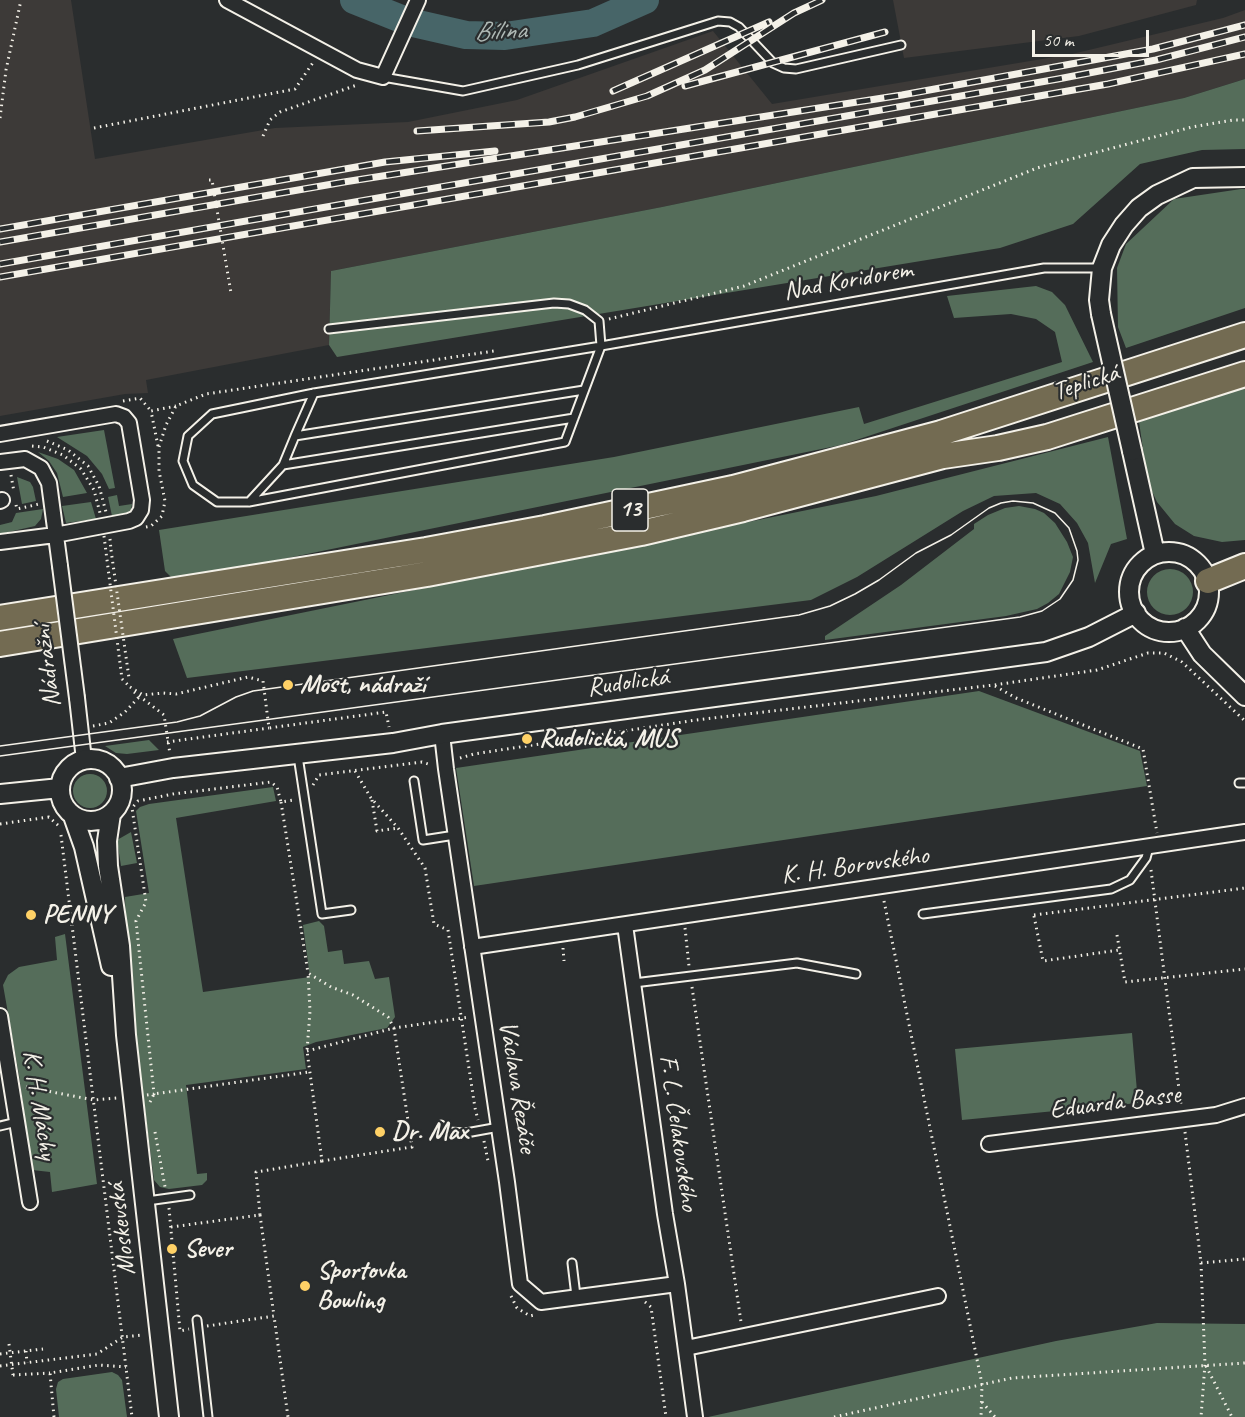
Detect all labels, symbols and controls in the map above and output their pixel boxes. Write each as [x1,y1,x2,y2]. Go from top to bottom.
water label: Bílina [474,15,526,49]
scale bar [1035,18,1152,56]
text: 50 m [1043,29,1074,51]
street label: Nad Koridorem [781,254,915,308]
street label: Teplická [1049,358,1123,408]
road number: 13 [612,489,648,531]
street label: Nádražní [27,623,69,709]
street label: Rudolická [585,662,671,704]
place label: Most, nádraží [300,669,425,701]
marker: Most, nádraží [281,678,295,692]
place label: Rudolická, MUS [539,723,678,755]
marker: Rudolická, MUS [520,732,534,746]
street label: K. H. Borovského [779,840,931,892]
place label: PENNY [43,899,112,931]
marker: PENNY [24,908,38,922]
street label: Václava Řezáče [491,1019,543,1155]
street label: K. H. Máchy [15,1048,63,1162]
street label: F. L. Čelakovského [652,1053,704,1213]
street label: Eduarda Basse [1048,1080,1182,1126]
place label: Dr. Max [392,1116,468,1148]
marker: Dr. Max [373,1125,387,1139]
street label: Moskevská [101,1181,143,1277]
place label: Sever [184,1233,232,1265]
marker: Sever [165,1242,179,1256]
place label: Sportovka Bowling [317,1255,406,1316]
marker: Sportovka Bowling [298,1279,312,1293]

